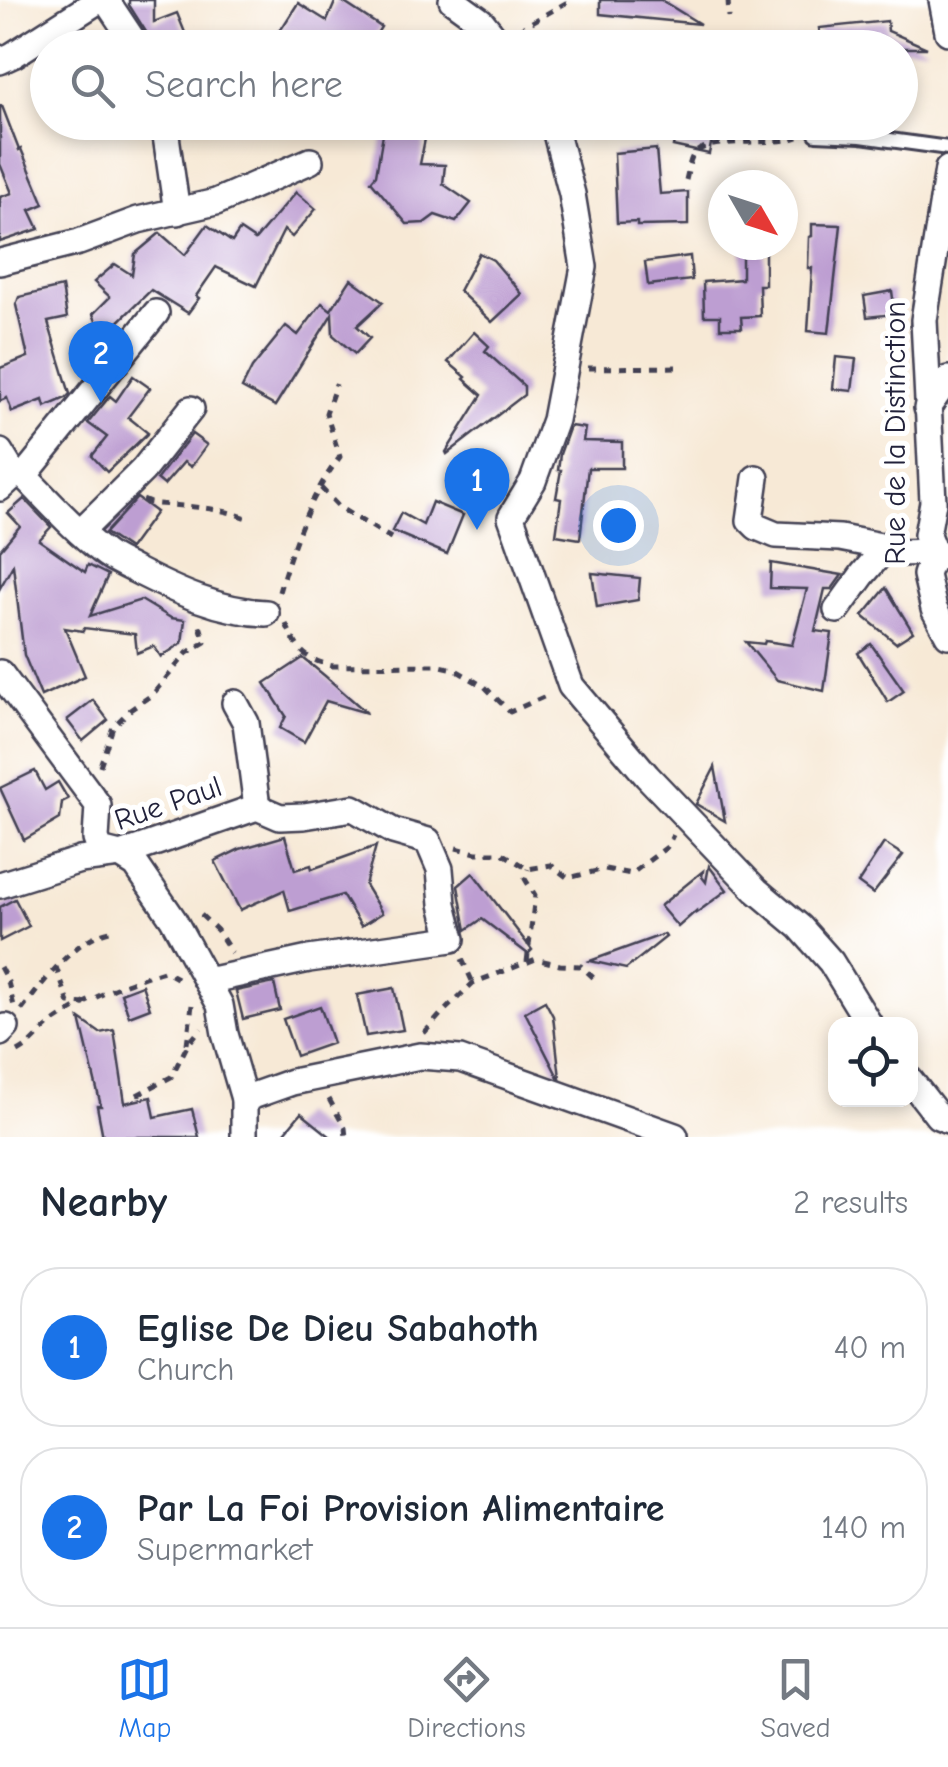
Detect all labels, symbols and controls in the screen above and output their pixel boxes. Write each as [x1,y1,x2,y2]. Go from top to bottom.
search box [30,30,918,140]
icon: search [65,58,120,113]
text: Search here [145,63,343,107]
north arrow [708,170,798,260]
street label: Rue de la Distinction [878,301,913,565]
pin: 2 [68,320,134,403]
pin: 1 [444,448,510,530]
your location [593,500,644,551]
street label: Rue Paul [110,769,226,838]
map controls [828,1017,918,1107]
button: locate [828,1017,918,1107]
text: Nearby [40,1178,167,1227]
text: 2 results [793,1184,908,1221]
text: Eglise De Dieu Sabahoth [137,1307,539,1351]
text: 1 [68,1329,81,1366]
text: 40 m [834,1329,906,1366]
text: Church [137,1351,234,1388]
text: Par La Foi Provision Alimentaire [137,1487,664,1531]
text: 2 [67,1509,82,1546]
text: 140 m [821,1509,906,1546]
text: Supermarket [137,1531,312,1568]
tab: Map [117,1652,172,1744]
tab: Directions [407,1652,526,1744]
tab: Saved [761,1652,831,1744]

